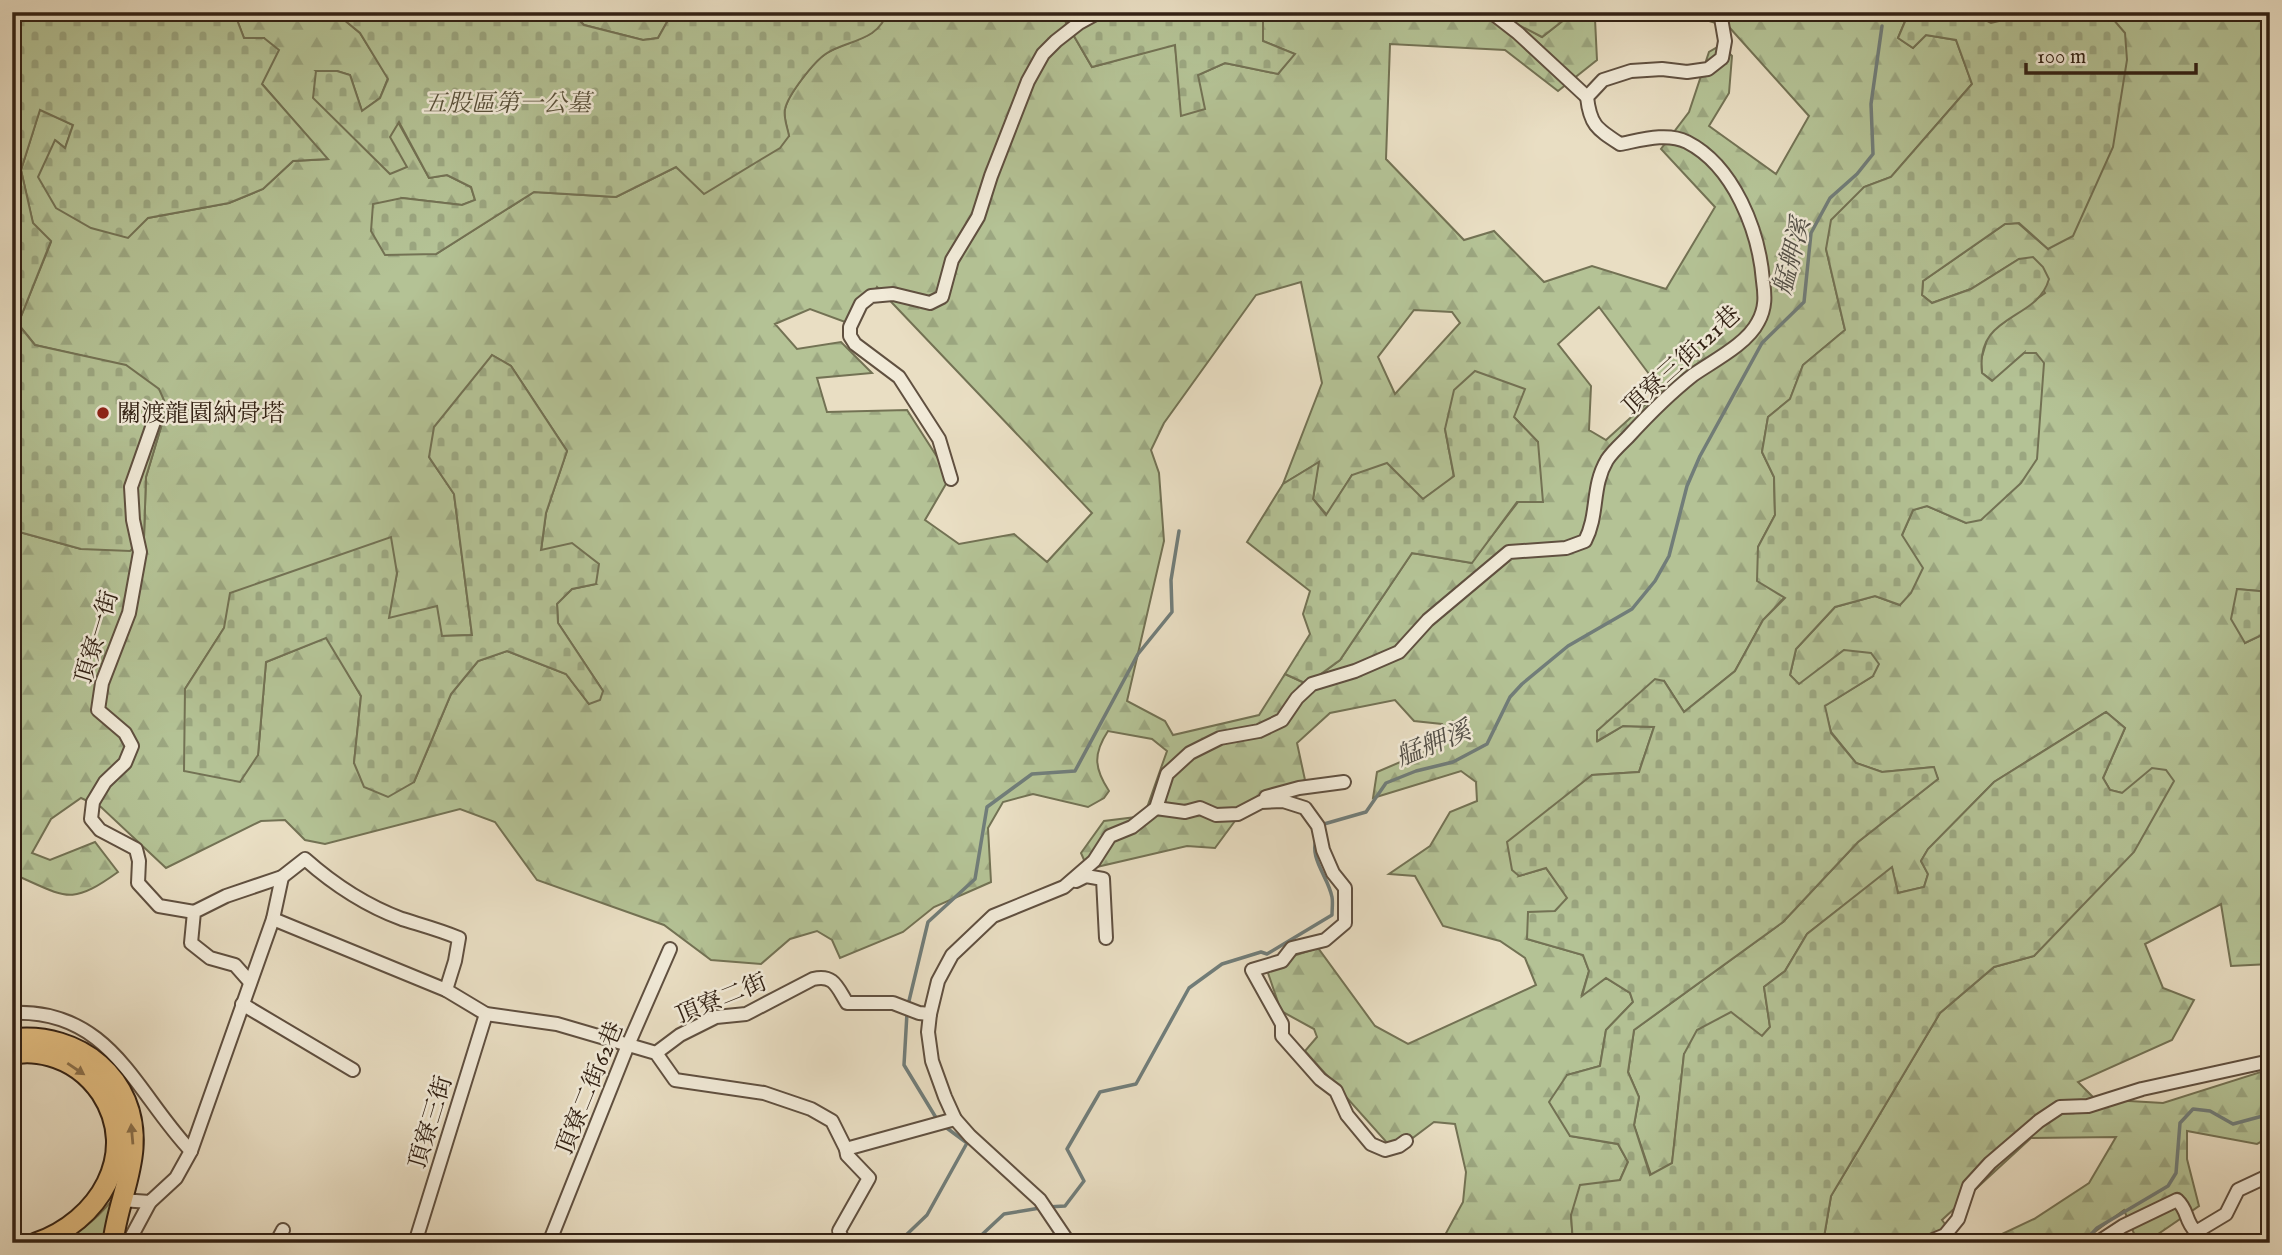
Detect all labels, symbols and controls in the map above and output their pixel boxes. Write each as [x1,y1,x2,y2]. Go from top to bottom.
scale bar [2026,32,2196,76]
text: 100 m [2037,44,2086,71]
park label: 五股區第一公墓 [423,89,595,120]
water label: 艋舺溪 [1766,212,1819,298]
street label: 頂寮三街121巷 [1616,300,1748,423]
place label: 關渡龍園納骨塔 [117,399,285,430]
marker: 關渡龍園納骨塔 [95,405,111,421]
street label: 頂寮一街 [69,587,126,688]
water label: 艋舺溪 [1391,713,1479,774]
street label: 頂寮二街 [671,967,772,1032]
street label: 頂寮二街62巷 [550,1017,631,1160]
one-way arrow [67,1062,85,1076]
street label: 頂寮三街 [403,1072,460,1173]
one-way arrow [126,1122,137,1144]

